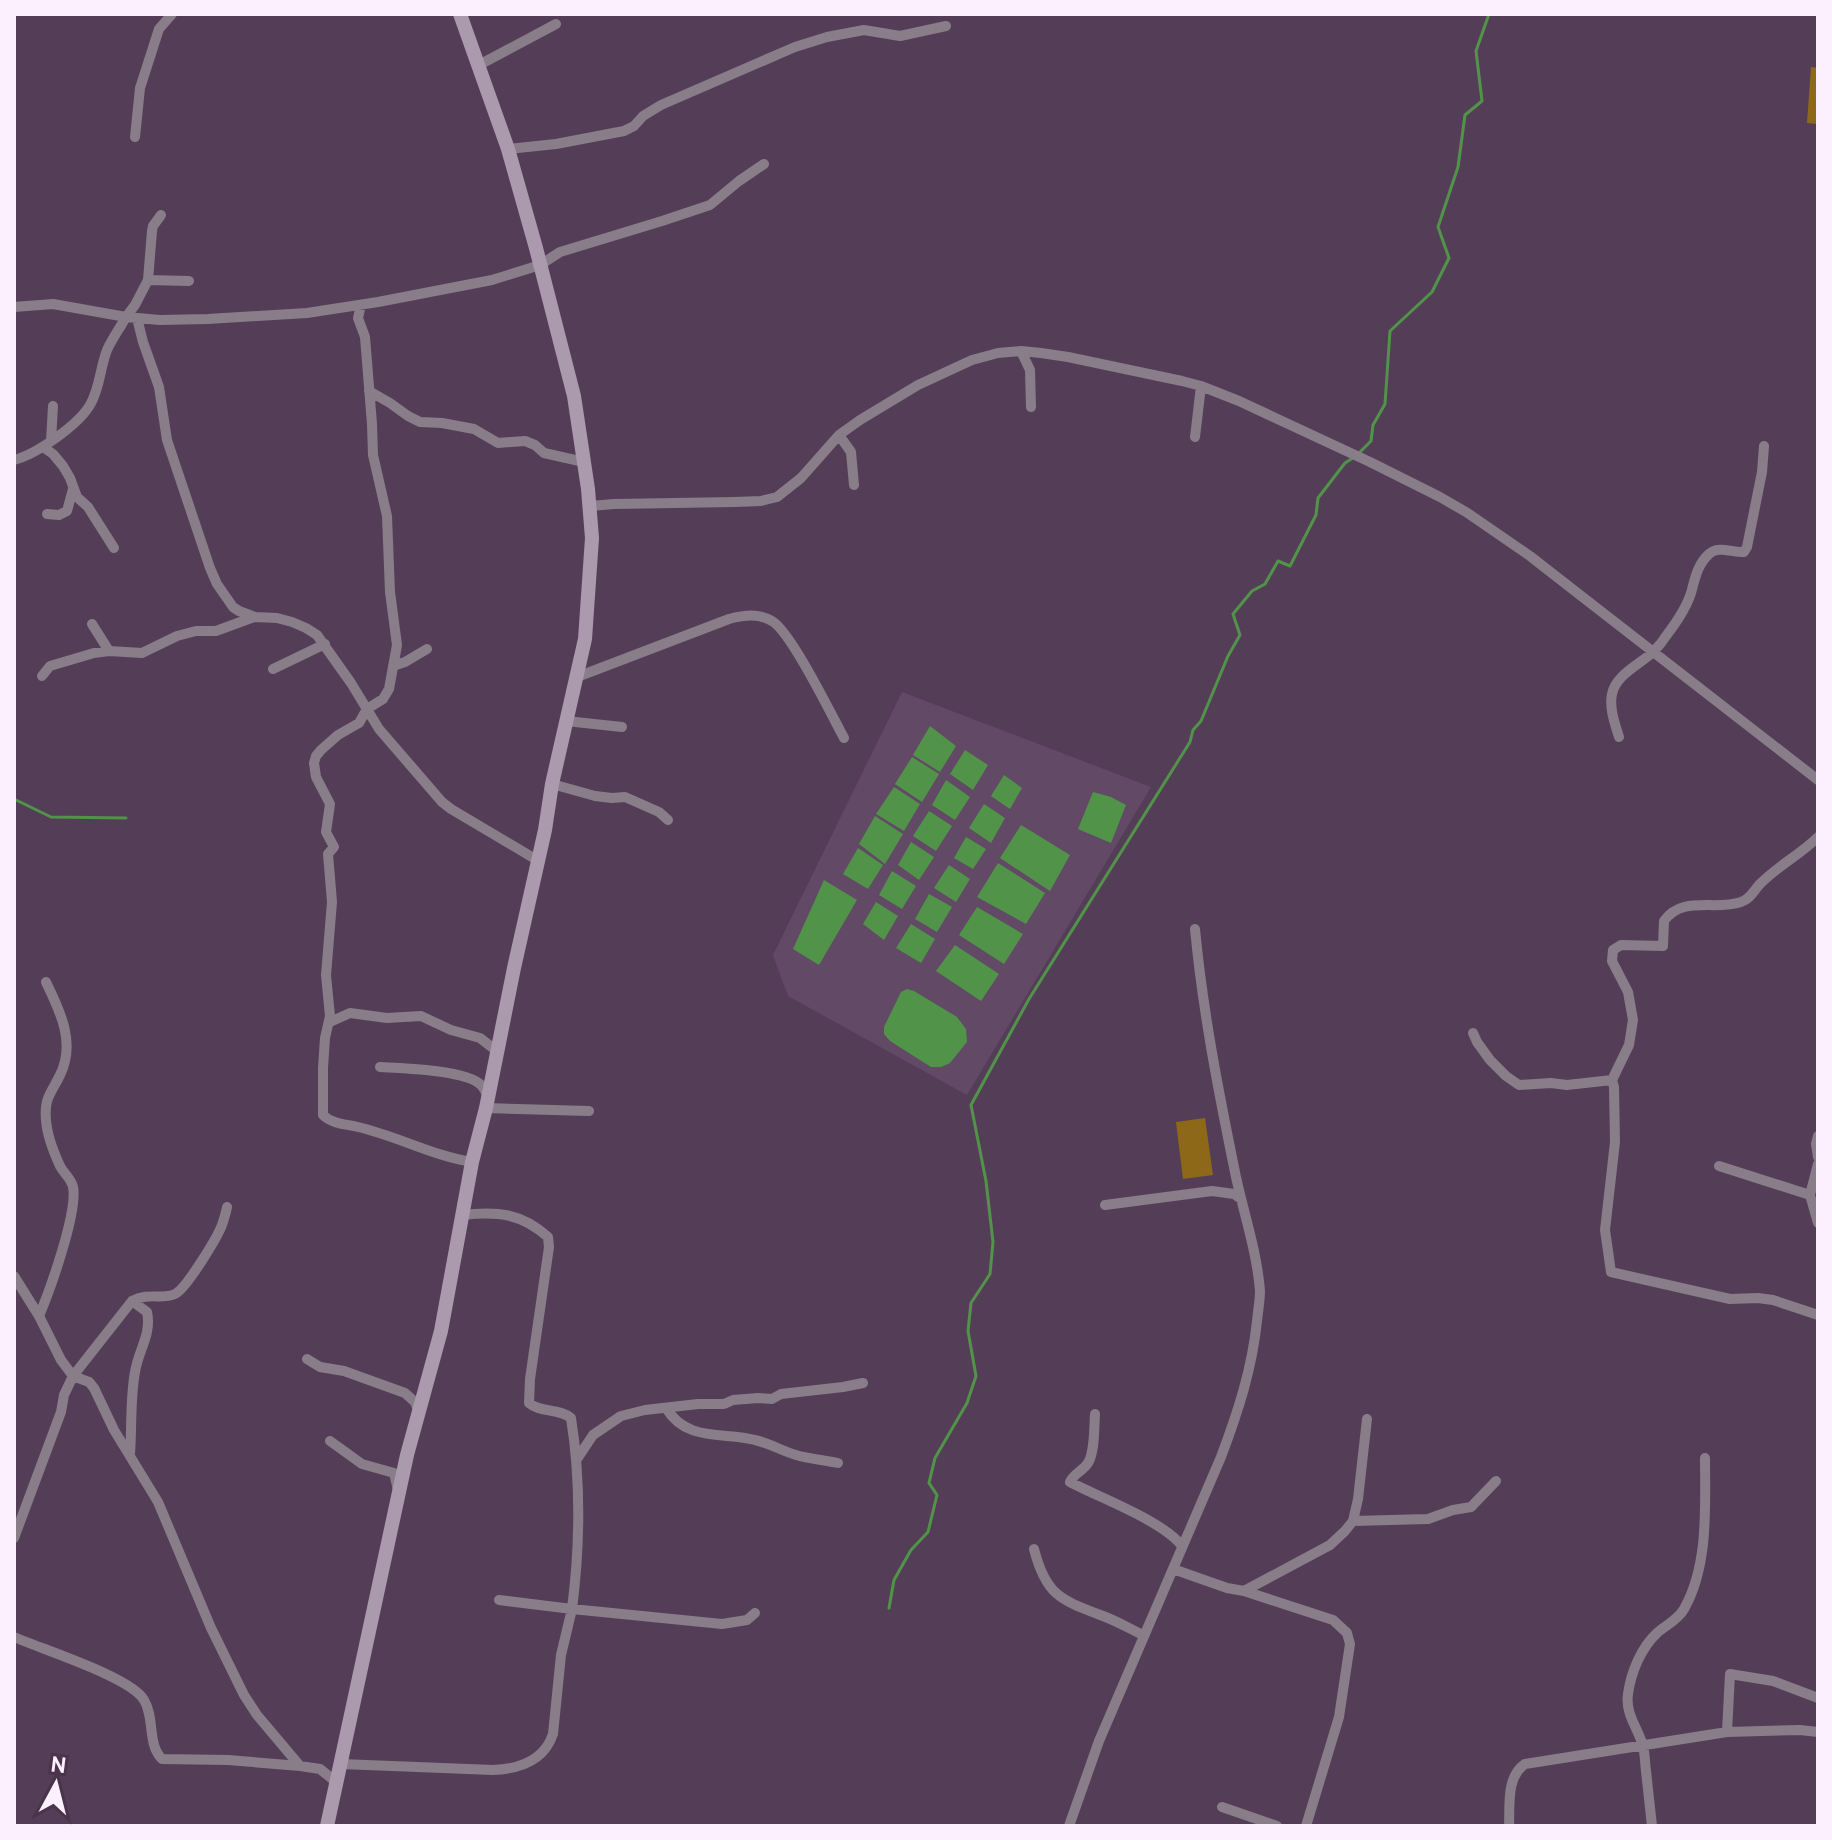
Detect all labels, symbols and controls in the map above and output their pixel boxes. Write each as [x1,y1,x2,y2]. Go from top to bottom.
north arrow [16,1744,96,1824]
text: N [49,1752,68,1781]

